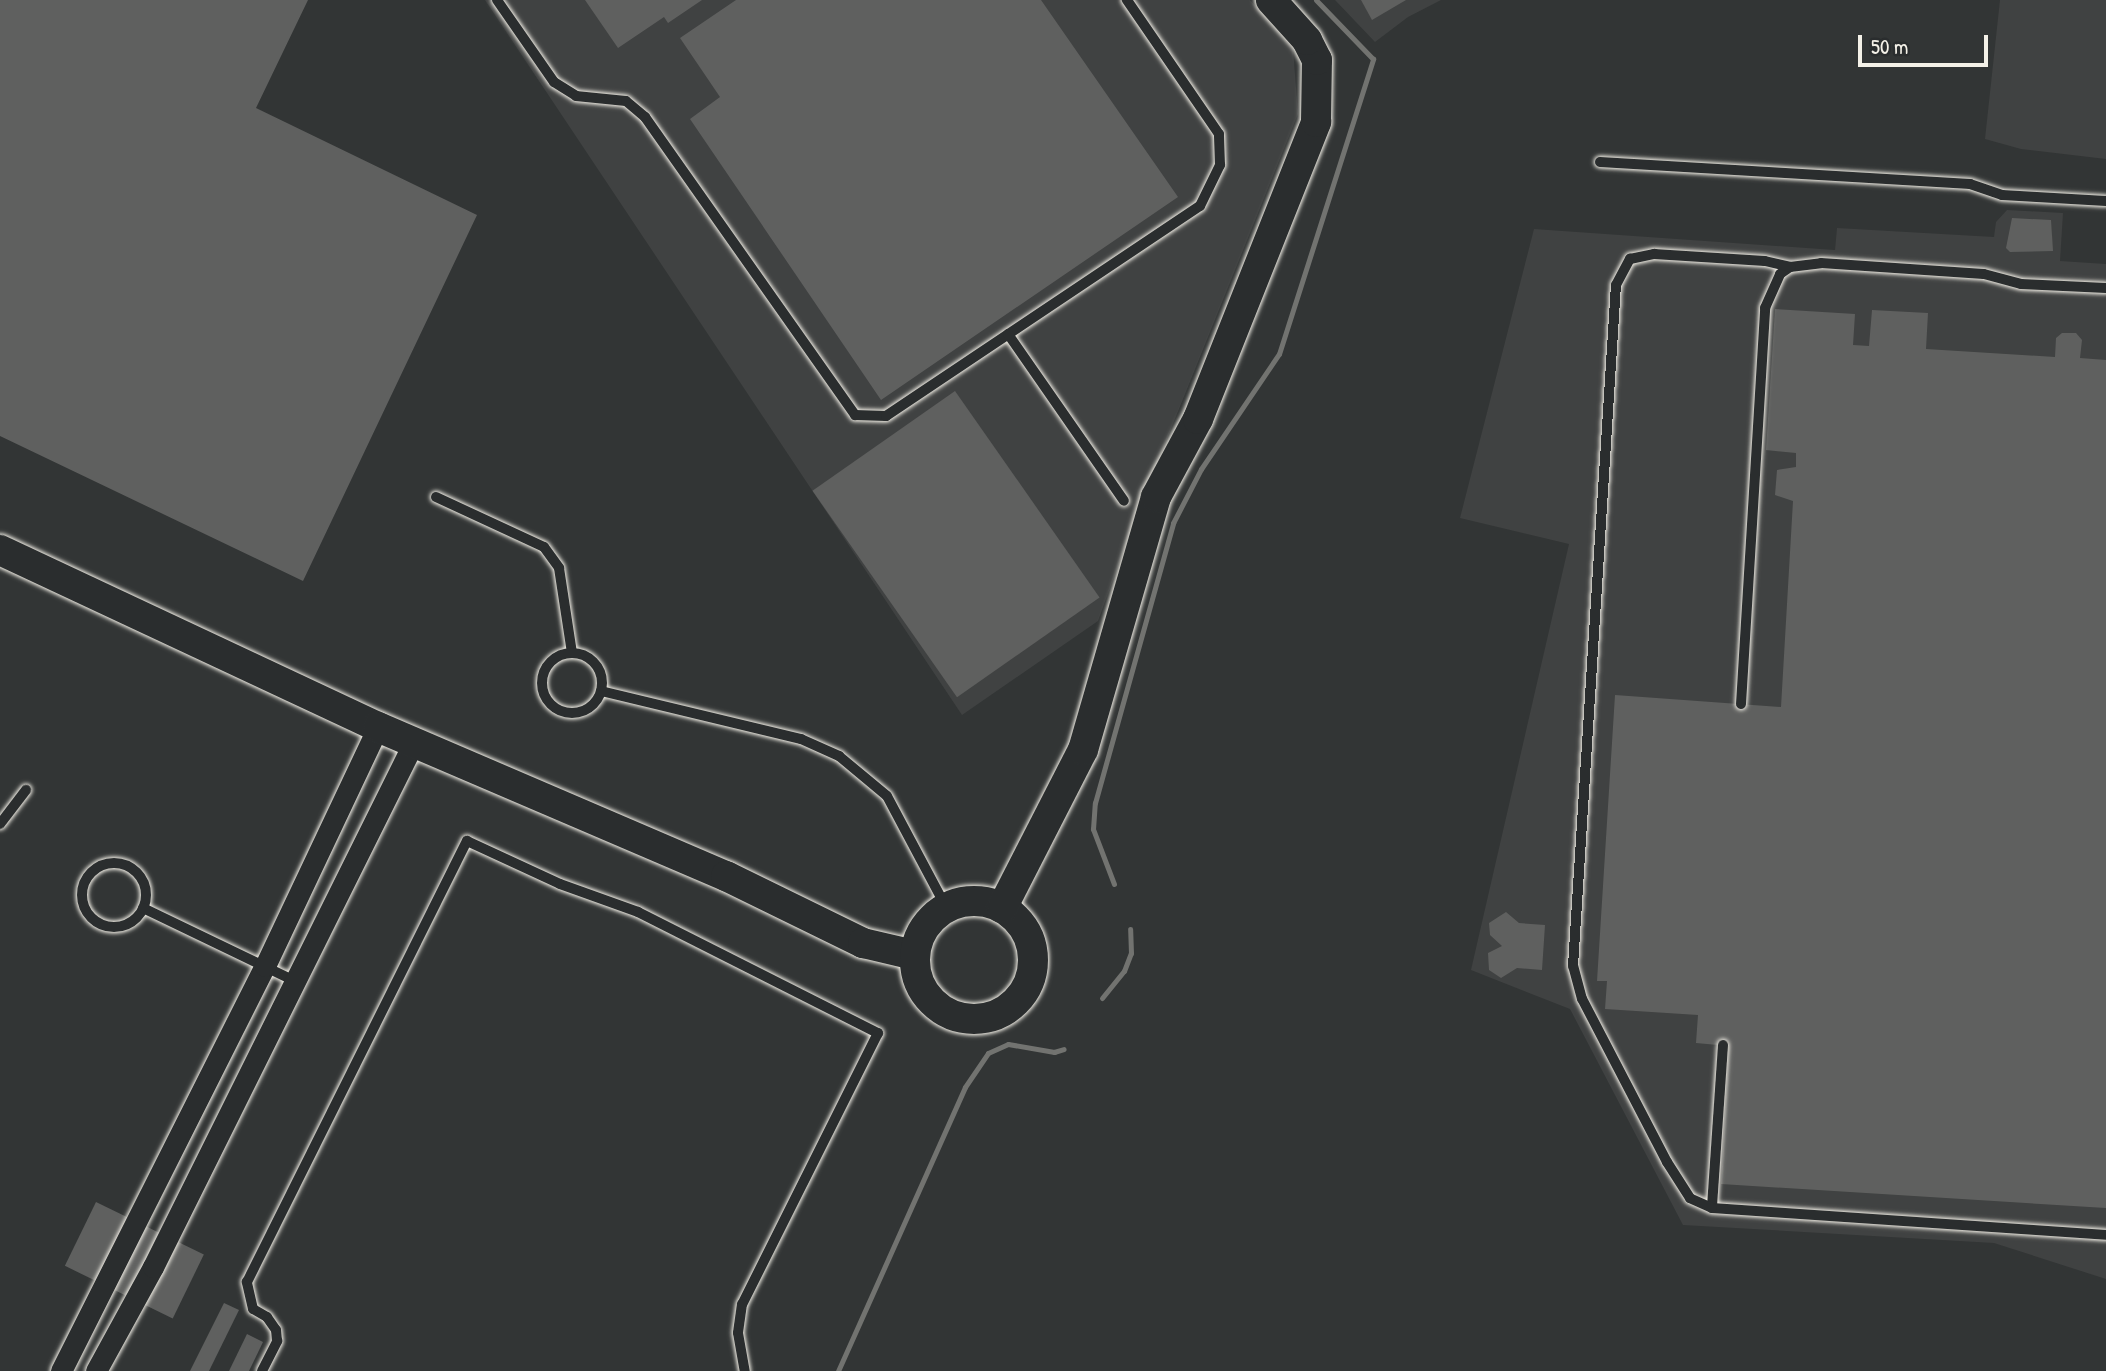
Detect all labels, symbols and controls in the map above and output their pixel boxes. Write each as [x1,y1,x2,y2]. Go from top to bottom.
scale bar [1861,21,1990,65]
text: 50 m [1871,32,1908,61]

